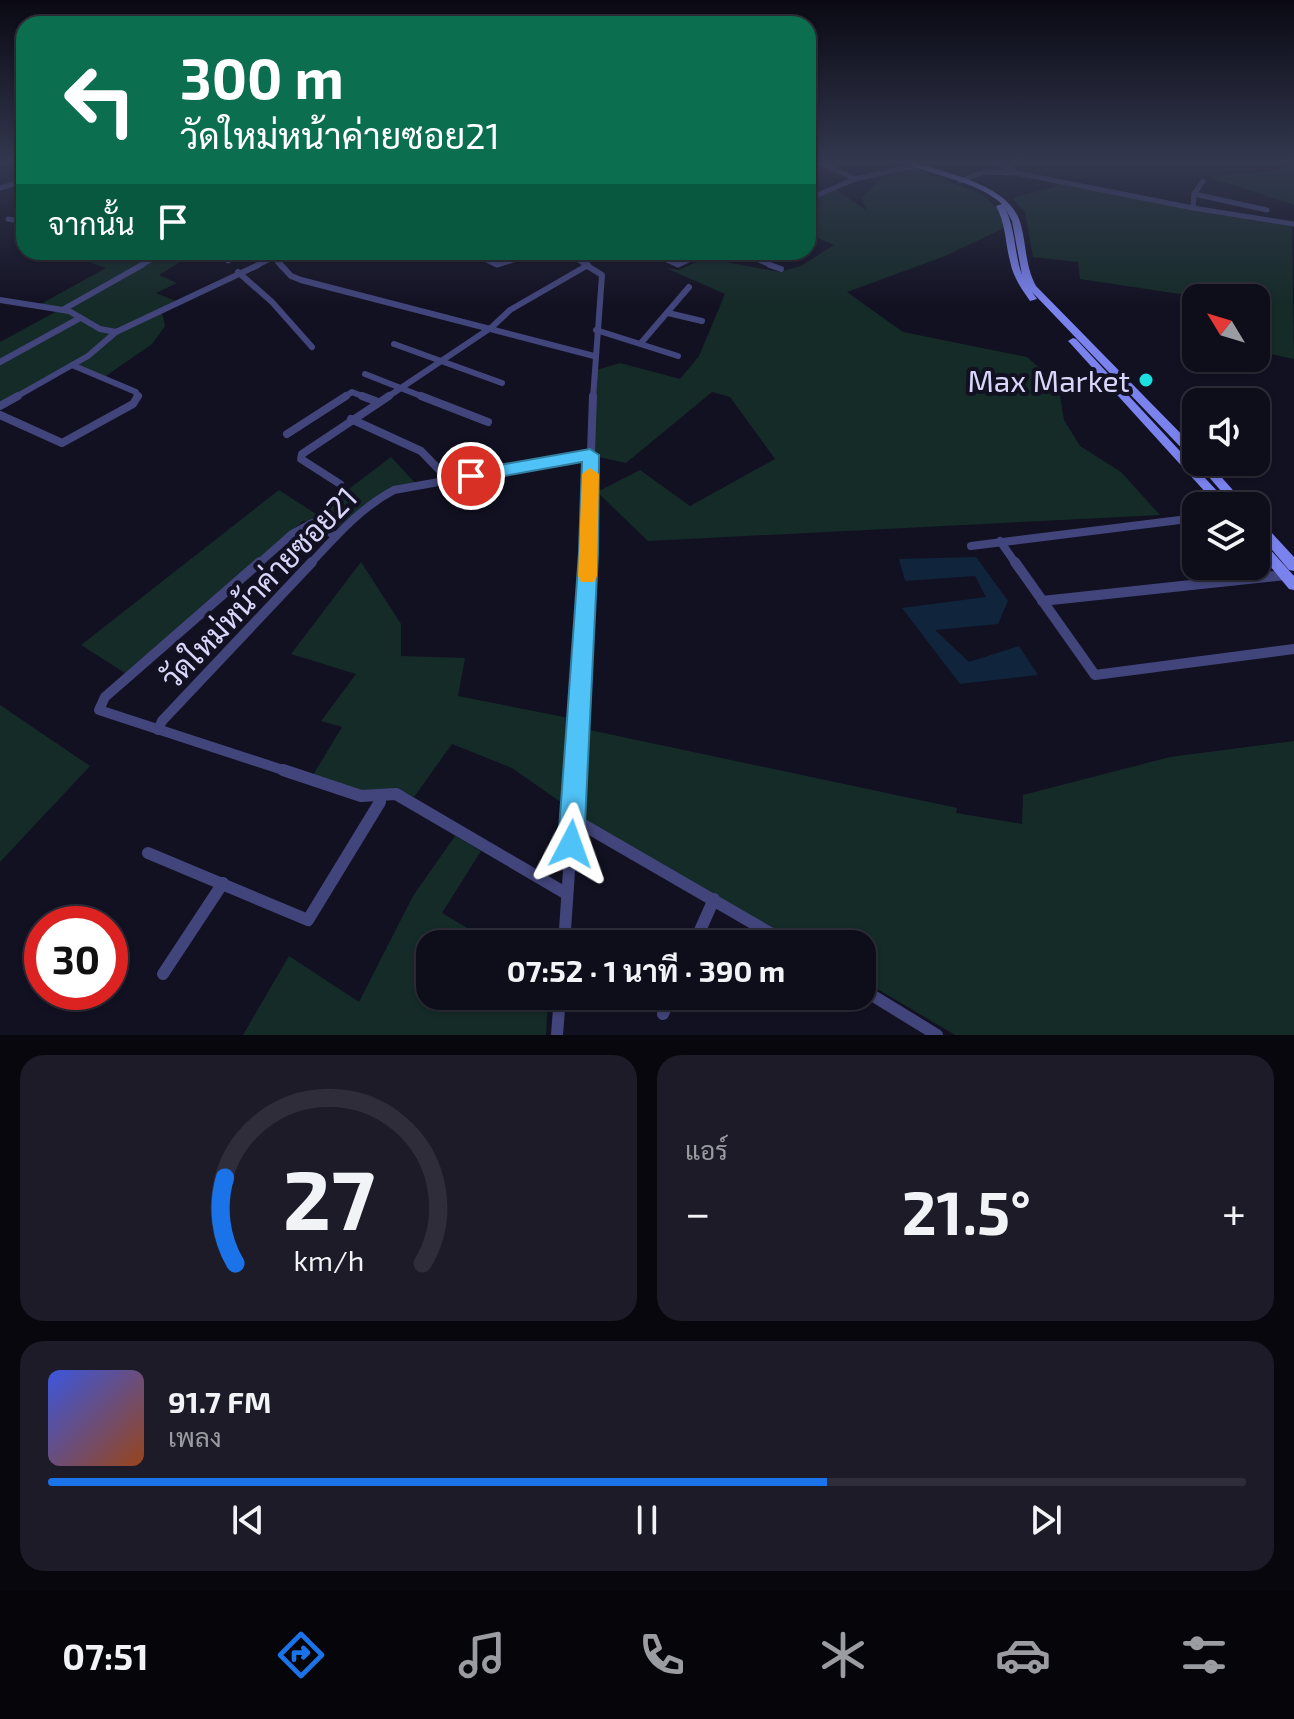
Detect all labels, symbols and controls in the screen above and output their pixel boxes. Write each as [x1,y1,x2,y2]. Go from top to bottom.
text: 300 m [180,43,344,110]
icon: left [48,48,152,152]
text: วัดใหม่หน้าค่ายซอย21 [180,113,500,156]
icon: arrive [151,200,195,244]
text: จากนั้น [48,205,135,241]
north arrow [1182,284,1270,372]
map controls [1182,284,1270,580]
place label: Max Market [968,362,1130,398]
marker: Max Market [1137,371,1155,389]
button: sound [1182,388,1270,476]
pin [437,442,505,510]
icon: arrive [449,454,493,498]
street label: วัดใหม่หน้าค่ายซอย21 [152,478,364,695]
button: layers [1182,492,1270,580]
position arrow [529,802,613,886]
speed limit sign: 30 [24,906,128,1010]
text: 07:52 · 1 นาที · 390 m [507,952,785,988]
text: แอร์ [685,1134,728,1165]
text: 27 [282,1147,375,1247]
text: 21.5° [902,1175,1031,1247]
text: − [685,1185,711,1238]
text: + [1222,1185,1246,1238]
text: km/h [293,1242,364,1277]
text: 91.7 FM [168,1383,272,1419]
text: เพลง [168,1421,222,1452]
icon: previous [226,1498,270,1542]
icon: pause [625,1498,669,1542]
icon: next [1024,1498,1068,1542]
icon: directions [273,1627,329,1683]
icon: music [454,1627,510,1683]
icon: phone [634,1627,690,1683]
icon: climate [815,1627,871,1683]
icon: car [995,1627,1051,1683]
icon: filters [1176,1627,1232,1683]
text: 07:51 [62,1634,149,1677]

